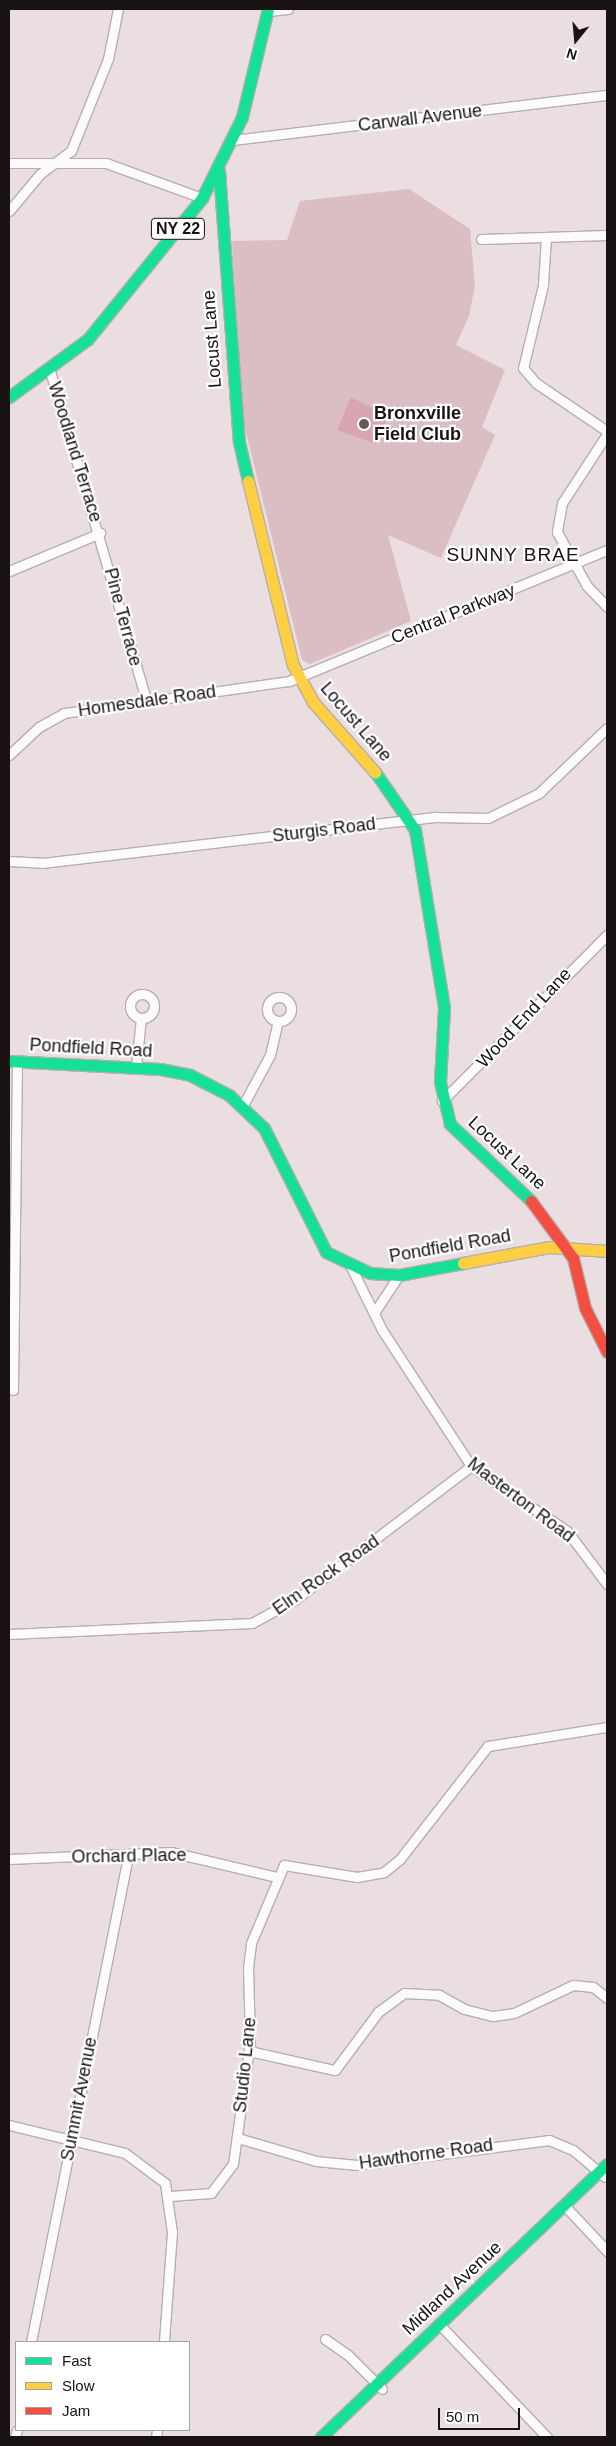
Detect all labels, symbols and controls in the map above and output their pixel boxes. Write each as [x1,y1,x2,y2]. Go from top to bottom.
north arrow [551,15,601,65]
text: N [564,45,579,63]
street label: Carwall Avenue [356,100,484,136]
road number: NY 22 [150,215,206,242]
street label: Locust Lane [198,289,226,389]
street label: Woodland Terrace [43,379,107,525]
place label: Bronxville Field Club [374,403,461,446]
marker: Bronxville Field Club [358,418,370,430]
district label: SUNNY BRAE [445,544,581,566]
street label: Pine Terrace [99,565,147,669]
street label: Central Parkway [388,579,518,649]
street label: Locust Lane [316,678,396,766]
street label: Homesdale Road [77,681,217,721]
street label: Sturgis Road [271,813,377,847]
street label: Wood End Lane [472,964,576,1072]
street label: Pondfield Road [29,1034,153,1062]
street label: Locust Lane [464,1112,550,1194]
street label: Pondfield Road [388,1225,512,1267]
street label: Masterton Road [463,1453,579,1547]
street label: Elm Rock Road [269,1530,383,1620]
street label: Orchard Place [71,1844,187,1868]
street label: Studio Lane [229,2016,261,2114]
street label: Summit Avenue [56,2035,102,2163]
street label: Hawthorne Road [358,2134,494,2174]
street label: Midland Avenue [398,2236,506,2340]
legend [15,2341,190,2431]
text: Fast [62,2352,91,2369]
text: Slow [62,2377,95,2394]
scale bar [441,2398,524,2430]
text: Jam [62,2402,90,2419]
text: 50 m [446,2408,479,2425]

